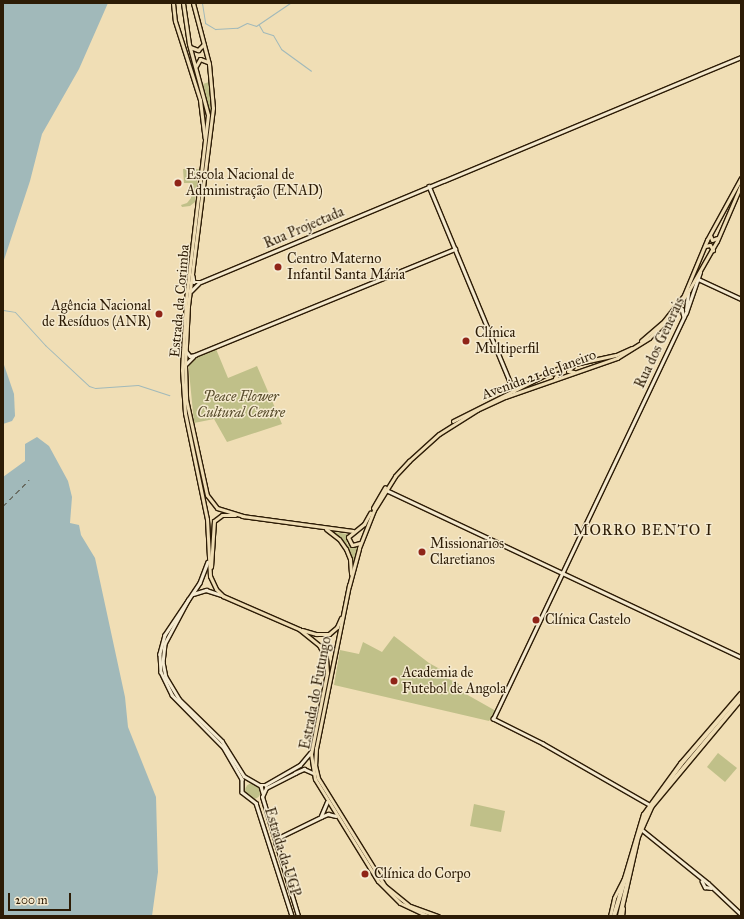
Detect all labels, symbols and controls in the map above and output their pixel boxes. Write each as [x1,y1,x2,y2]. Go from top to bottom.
place label: Escola Nacional de Administração (ENAD) [186,167,323,200]
marker: Escola Nacional de Administração (ENAD) [173,178,183,188]
street label: Rua Projectada [261,204,347,252]
street label: Estrada da Corimba [167,244,193,358]
place label: Centro Materno Infantil Santa Mária [287,251,405,284]
marker: Centro Materno Infantil Santa Mária [272,261,284,273]
street label: Rua dos Generais [632,295,688,391]
place label: Agência Nacional de Resíduos (ANR) [42,298,151,330]
marker: Agência Nacional de Resíduos (ANR) [154,309,164,319]
place label: Clínica Multiperfil [475,325,539,358]
marker: Clínica Multiperfil [460,335,472,347]
street label: Avenida 21 de Janeiro [479,346,599,404]
park label: Peace Flower Cultural Centre [197,389,285,422]
district label: MORRO BENTO I [573,522,713,540]
place label: Missionarios Claretianos [430,536,504,568]
marker: Missionarios Claretianos [417,547,427,557]
place label: Clínica Castelo [545,612,631,628]
marker: Clínica Castelo [530,614,542,626]
street label: Estrada do Futungo [297,635,335,751]
place label: Academia de Futebol de Angola [402,665,506,698]
marker: Academia de Futebol de Angola [389,676,399,686]
street label: Estrada da UGP [260,805,304,899]
place label: Clínica do Corpo [374,866,471,882]
marker: Clínica do Corpo [359,868,371,880]
scale bar [10,885,73,911]
text: 200 m [15,893,48,907]

